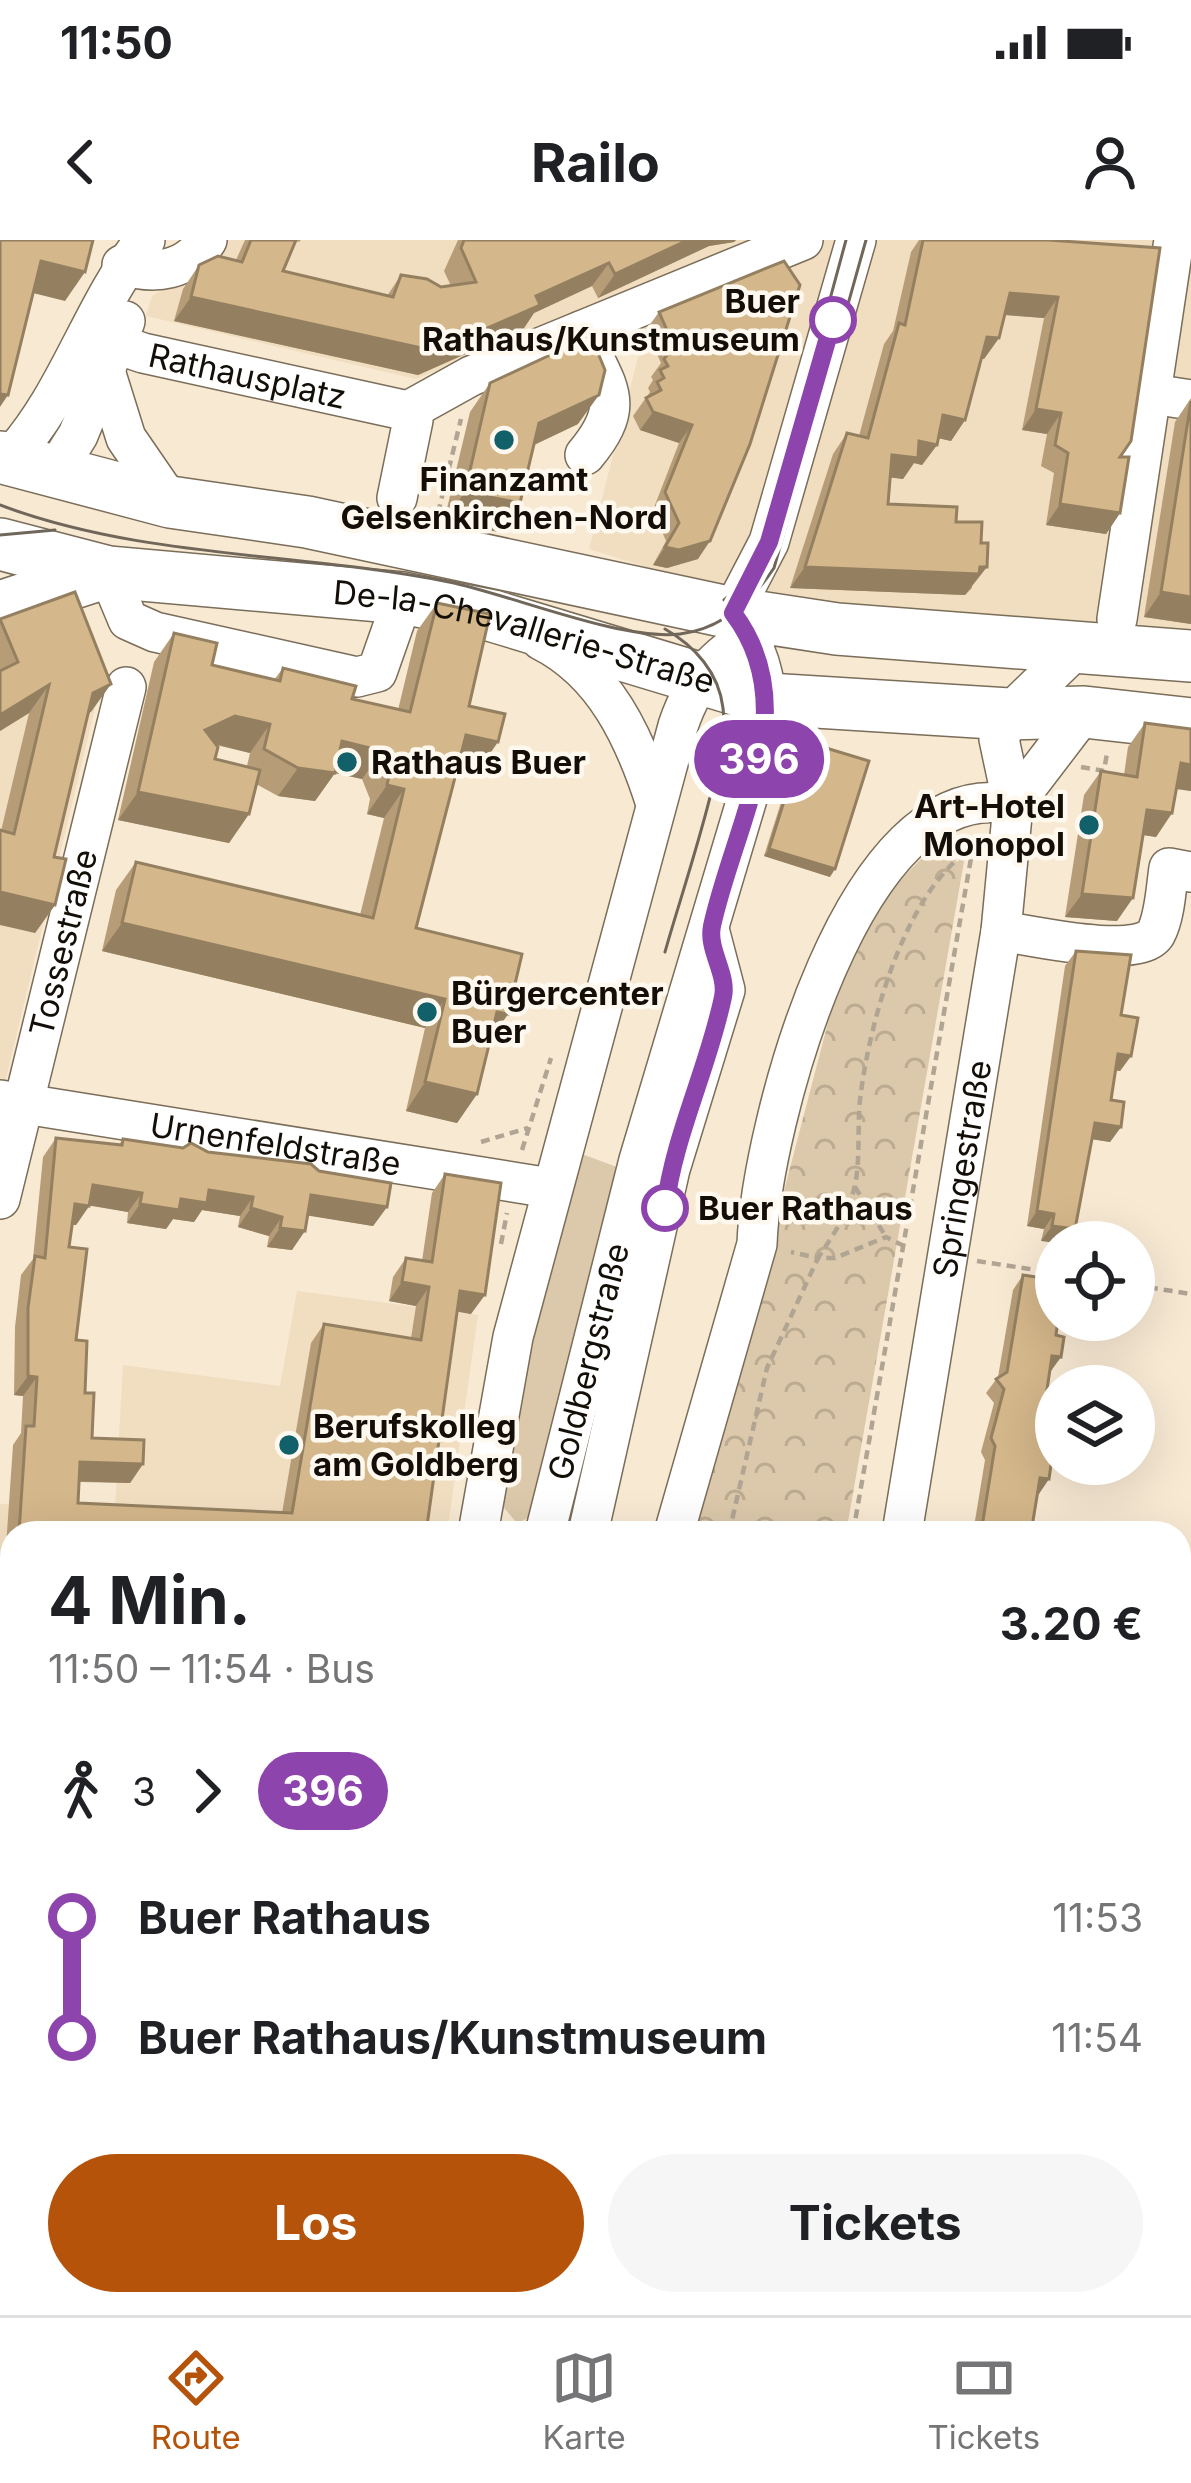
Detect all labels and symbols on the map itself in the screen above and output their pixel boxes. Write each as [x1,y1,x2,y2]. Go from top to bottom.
place label: Buer Rathaus/Kunstmuseum [422,281,800,359]
marker: Buer Rathaus/Kunstmuseum [811,298,855,342]
street label: Rathausplatz [145,335,350,417]
marker: Finanzamt Gelsenkirchen-Nord [491,427,517,453]
place label: Finanzamt Gelsenkirchen-Nord [340,459,668,537]
street label: De-la-Chevallerie-Straße [332,572,720,702]
line badge: 396 [690,720,828,798]
place label: Rathaus Buer [371,742,586,782]
marker: Rathaus Buer [334,749,360,775]
place label: Art-Hotel Monopol [914,786,1065,864]
marker: Art-Hotel Monopol [1076,812,1102,838]
street label: Tossestraße [21,845,105,1040]
place label: Bürgercenter Buer [451,973,664,1051]
marker: Bürgercenter Buer [414,999,440,1025]
street label: Springestraße [924,1057,999,1281]
street label: Urnenfeldstraße [147,1104,404,1184]
marker: Buer Rathaus [643,1186,687,1230]
place label: Buer Rathaus [698,1188,913,1228]
street label: Goldbergstraße [539,1239,637,1484]
place label: Berufskolleg am Goldberg [313,1406,519,1484]
marker: Berufskolleg am Goldberg [276,1432,302,1458]

